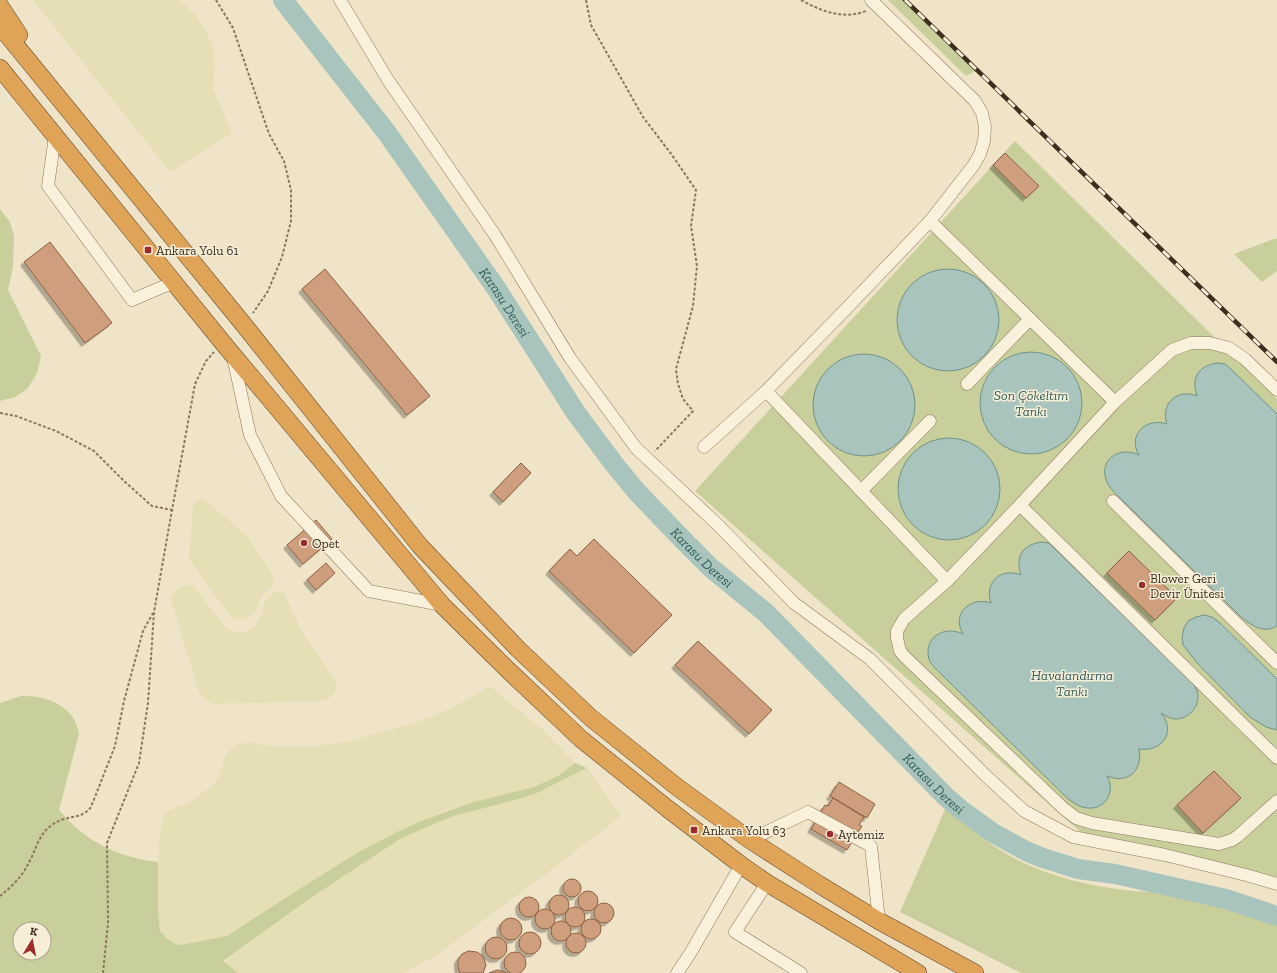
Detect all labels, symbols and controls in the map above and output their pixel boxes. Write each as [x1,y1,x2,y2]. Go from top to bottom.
place label: Ankara Yolu 61 [156,243,238,258]
marker: Ankara Yolu 61 [143,245,153,255]
water label: Karasu Deresi [476,264,534,340]
water label: Son Çökeltim Tankı [994,387,1068,420]
water label: Karasu Deresi [667,524,737,591]
place label: Opet [312,536,340,551]
marker: Opet [299,538,309,548]
place label: Blower Geri Devir Ünitesi [1150,571,1224,601]
marker: Blower Geri Devir Ünitesi [1137,580,1147,590]
water label: Havalandırma Tankı [1031,667,1113,700]
water label: Karasu Deresi [899,750,968,818]
place label: Ankara Yolu 63 [702,823,786,838]
marker: Ankara Yolu 63 [689,825,699,835]
place label: Aytemiz [838,827,884,842]
marker: Aytemiz [825,829,835,839]
north arrow [12,921,52,961]
text: K [29,925,39,939]

